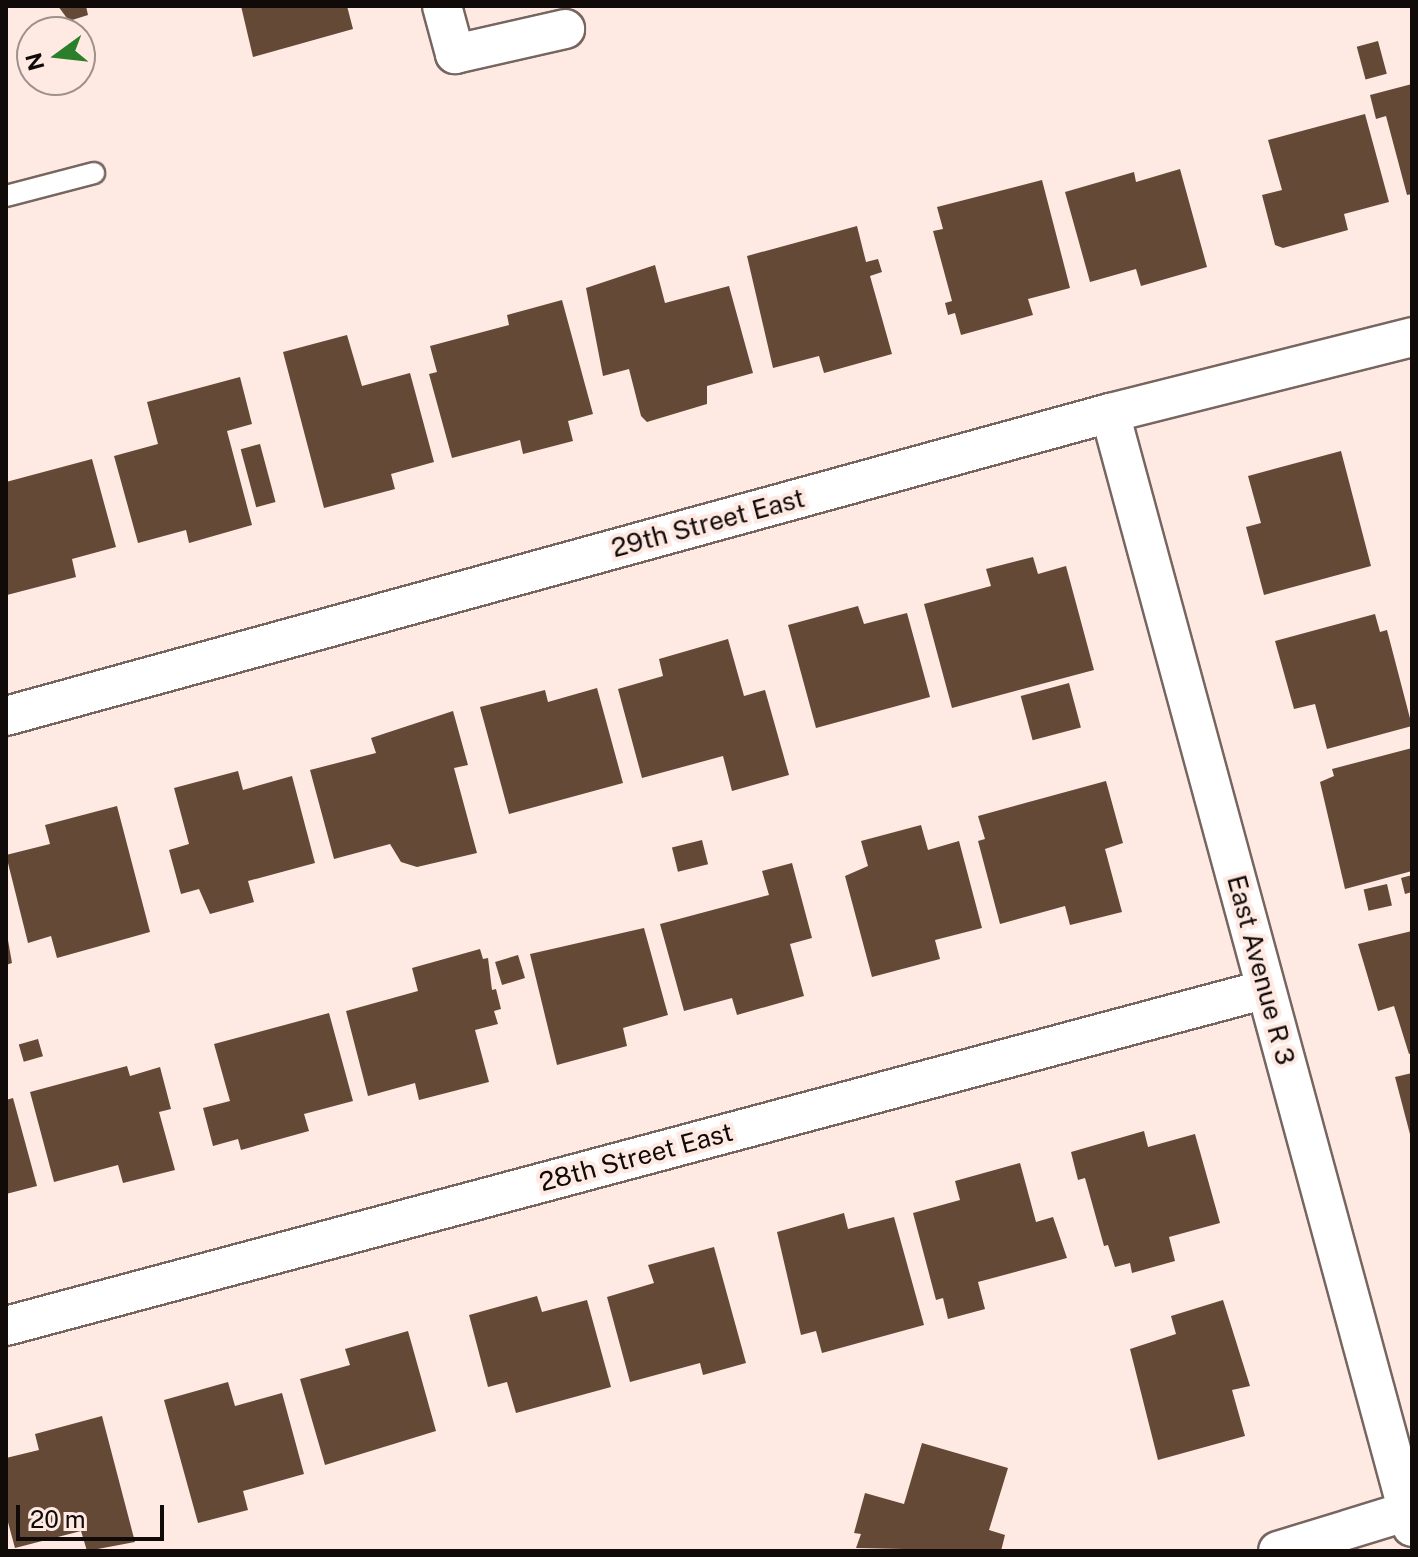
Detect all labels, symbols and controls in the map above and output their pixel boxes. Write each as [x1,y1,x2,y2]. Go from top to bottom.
north arrow [16,16,96,96]
text: N [20,50,50,73]
street label: 29th Street East [608,482,808,564]
street label: East Avenue R 3 [1221,872,1301,1068]
street label: 28th Street East [536,1116,736,1198]
scale bar [20,1489,168,1539]
text: 20 m [30,1505,86,1533]

